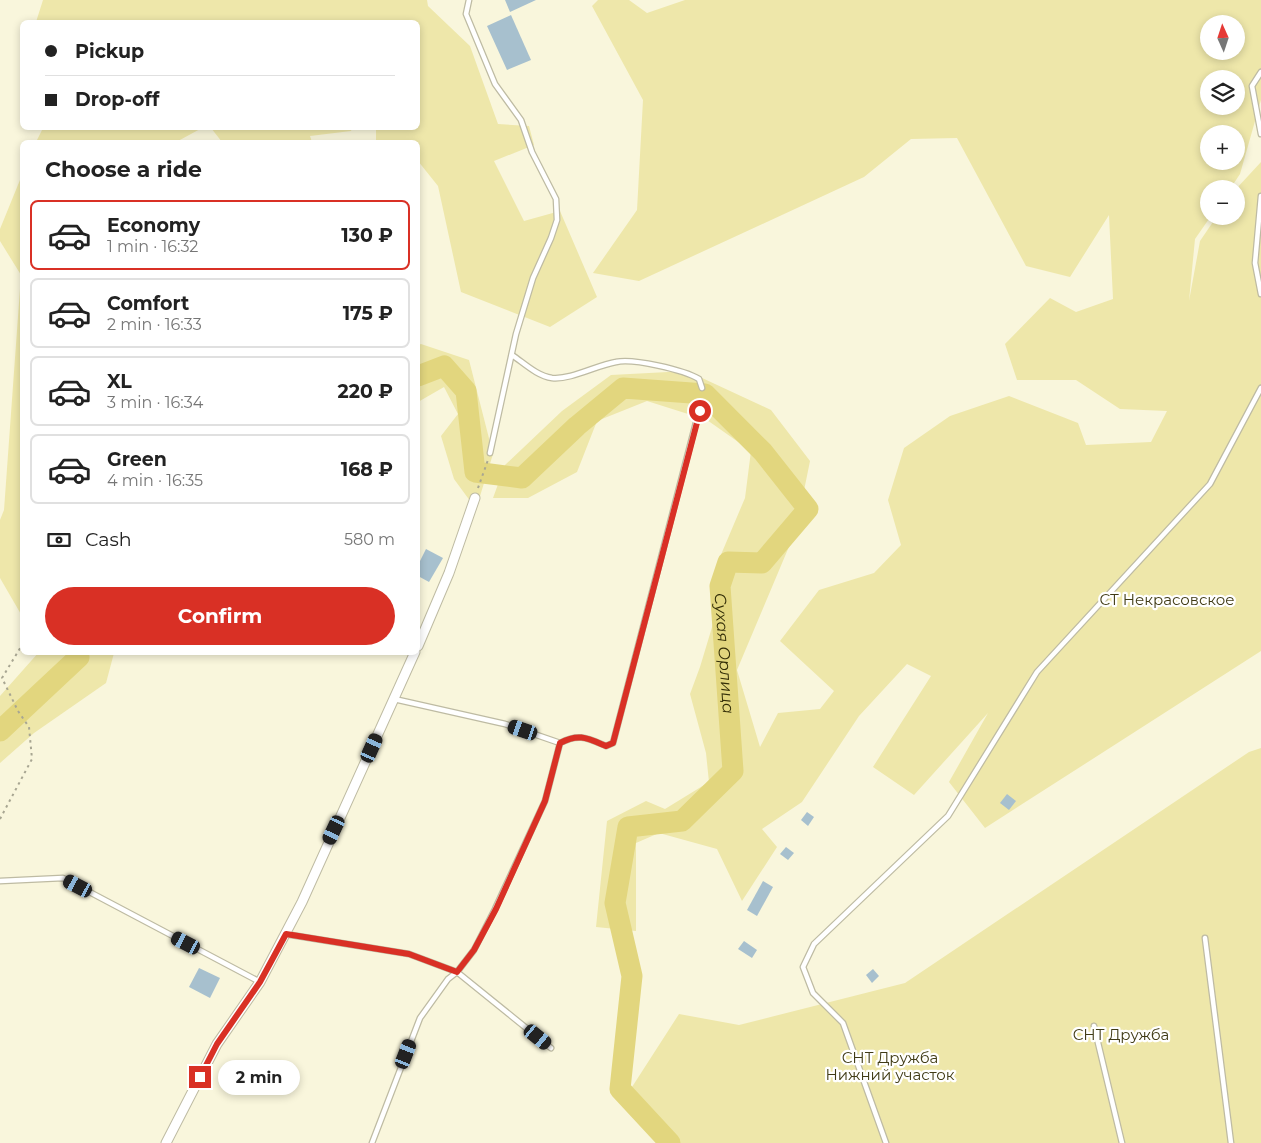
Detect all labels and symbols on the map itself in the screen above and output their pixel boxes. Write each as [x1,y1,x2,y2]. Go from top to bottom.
north arrow [1200,15,1245,60]
route start [689,400,711,422]
park label: СТ Некрасовское [1099,590,1235,609]
water label: Сухая Орлица [711,592,738,714]
car [506,718,539,742]
car [359,731,384,765]
car [320,813,347,847]
car [61,872,94,900]
car [169,930,202,956]
car [521,1022,554,1052]
park label: СНТ Дружба [1073,1025,1169,1044]
car [393,1037,418,1071]
park label: СНТ Дружба Нижний участок [825,1048,955,1084]
callout: 2 min [218,1060,300,1094]
route end [189,1066,211,1088]

